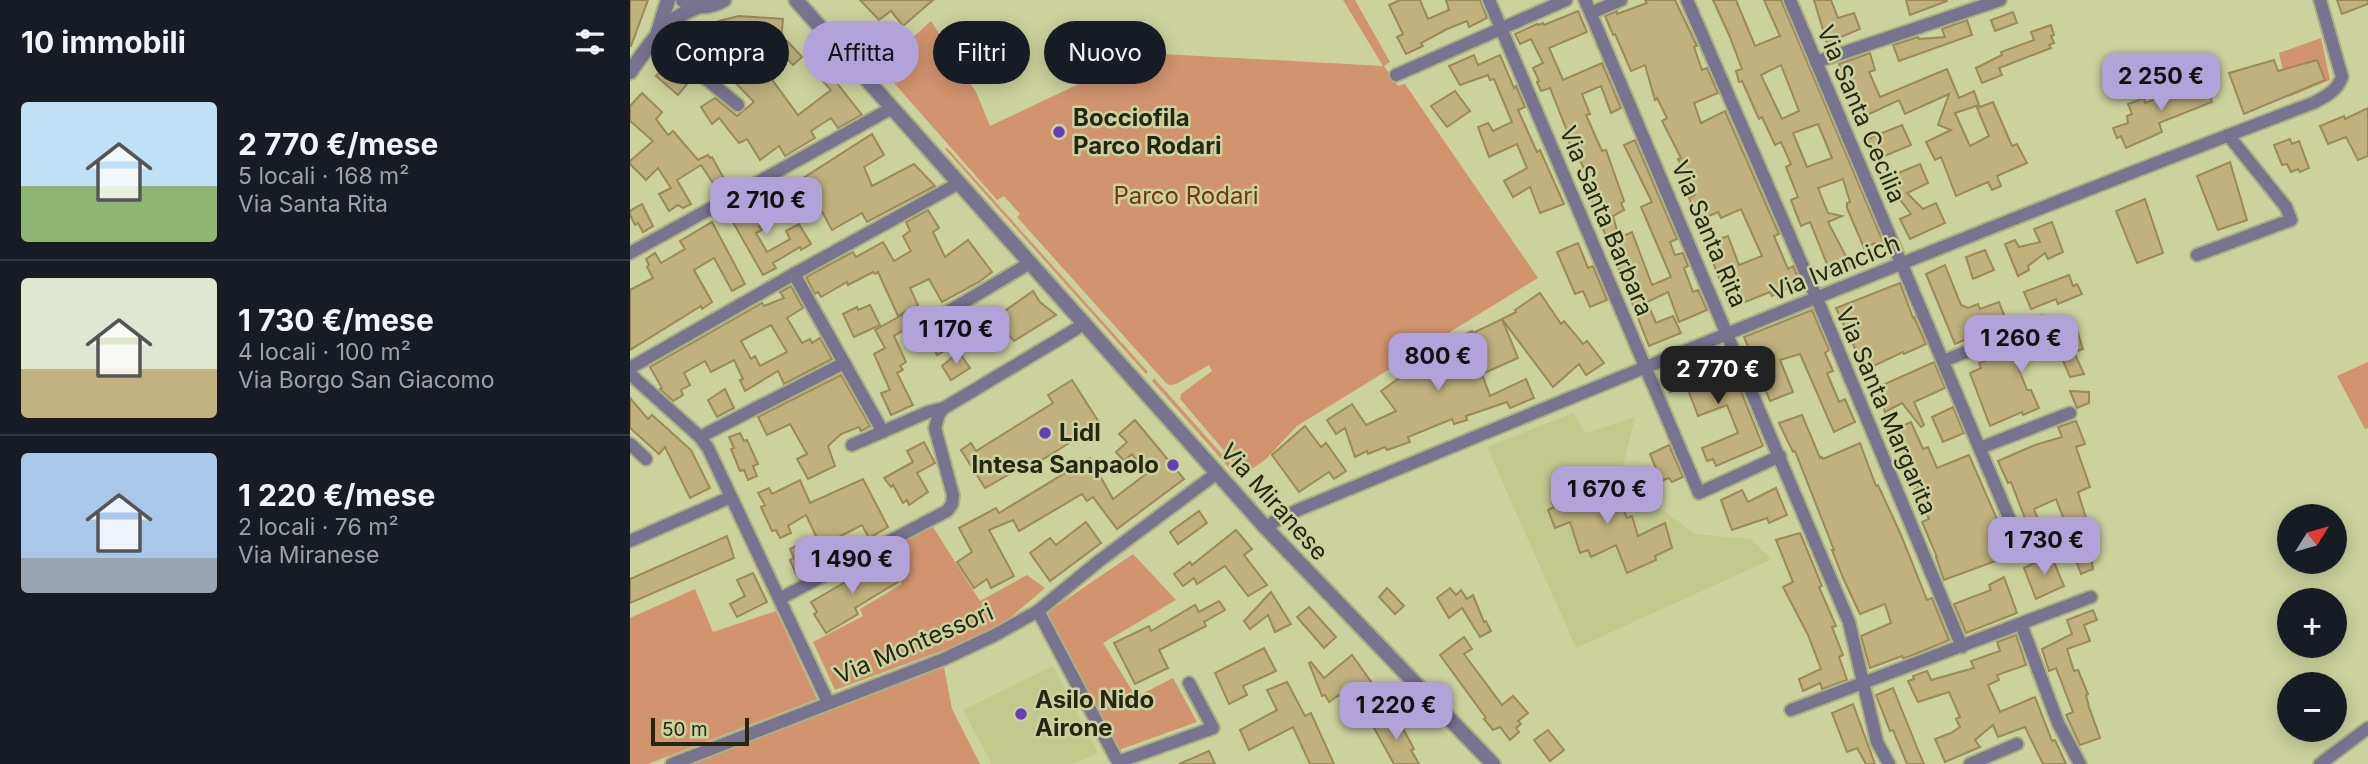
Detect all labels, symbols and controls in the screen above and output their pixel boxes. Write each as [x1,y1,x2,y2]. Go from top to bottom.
chip: Compra [651,21,789,84]
chip: Affitta [803,21,919,84]
chip: Filtri [933,21,1030,84]
chip: Nuovo [1044,21,1166,84]
street label: Via Santa Cecilia [1811,21,1912,207]
icon: filters [571,23,609,61]
text: 10 immobili [21,24,186,60]
pin: 2 250 € [2096,54,2226,113]
text: 2 250 € [2118,62,2204,90]
place label: Bocciofila Parco Rodari [1073,103,1222,160]
street label: Via Santa Barbara [1553,122,1660,320]
marker: Bocciofila Parco Rodari [1051,124,1067,140]
text: 2 770 €/mese [238,126,438,162]
icon: home [77,130,161,214]
street label: Via Santa Rita [1666,156,1753,312]
text: 5 locali · 168 m² [238,162,409,190]
pin: 2 710 € [701,177,831,237]
park label: Parco Rodari [1113,181,1259,210]
text: 2 710 € [726,186,806,214]
text: Via Santa Rita [238,190,388,218]
street label: Via Ivancich [1766,228,1904,307]
text: 1 730 €/mese [238,302,434,338]
street label: Via Santa Margarita [1830,303,1943,519]
icon: home [77,306,161,390]
pin: 1 170 € [891,306,1021,366]
text: 1 170 € [919,315,994,343]
pin: 1 260 € [1956,316,2086,375]
text: 1 260 € [1980,324,2062,352]
pin: 800 € [1389,334,1487,393]
text: 4 locali · 100 m² [238,338,411,366]
text: 800 € [1404,342,1472,370]
pin: 2 770 € [1653,346,1783,406]
text: 2 770 € [1676,355,1760,383]
text: Via Borgo San Giacomo [238,366,495,394]
place label: Lidl [1059,418,1101,447]
marker: Lidl [1037,425,1053,441]
street label: Via Miranese [1214,437,1334,566]
place label: Intesa Sanpaolo [972,450,1159,479]
marker: Intesa Sanpaolo [1165,457,1181,473]
pin: 1 670 € [1542,466,1672,526]
text: 1 670 € [1567,475,1647,503]
text: 1 220 €/mese [238,477,435,513]
icon: home [77,481,161,565]
north arrow [2277,504,2347,574]
map controls [2277,504,2347,742]
text: 2 locali · 76 m² [238,513,399,541]
pin: 1 730 € [1979,518,2109,577]
text: 1 730 € [2004,526,2084,554]
pin: 1 490 € [787,536,917,596]
text: Via Miranese [238,541,379,569]
text: 1 490 € [811,545,893,573]
button: + [2277,588,2347,658]
street label: Via Montessori [830,597,997,690]
button: − [2277,672,2347,742]
pin: 1 220 € [1331,682,1461,742]
place label: Asilo Nido Airone [1035,685,1154,742]
text: 1 220 € [1355,691,1437,719]
marker: Asilo Nido Airone [1013,706,1029,722]
scale bar [651,715,749,747]
text: 50 m [662,718,708,741]

